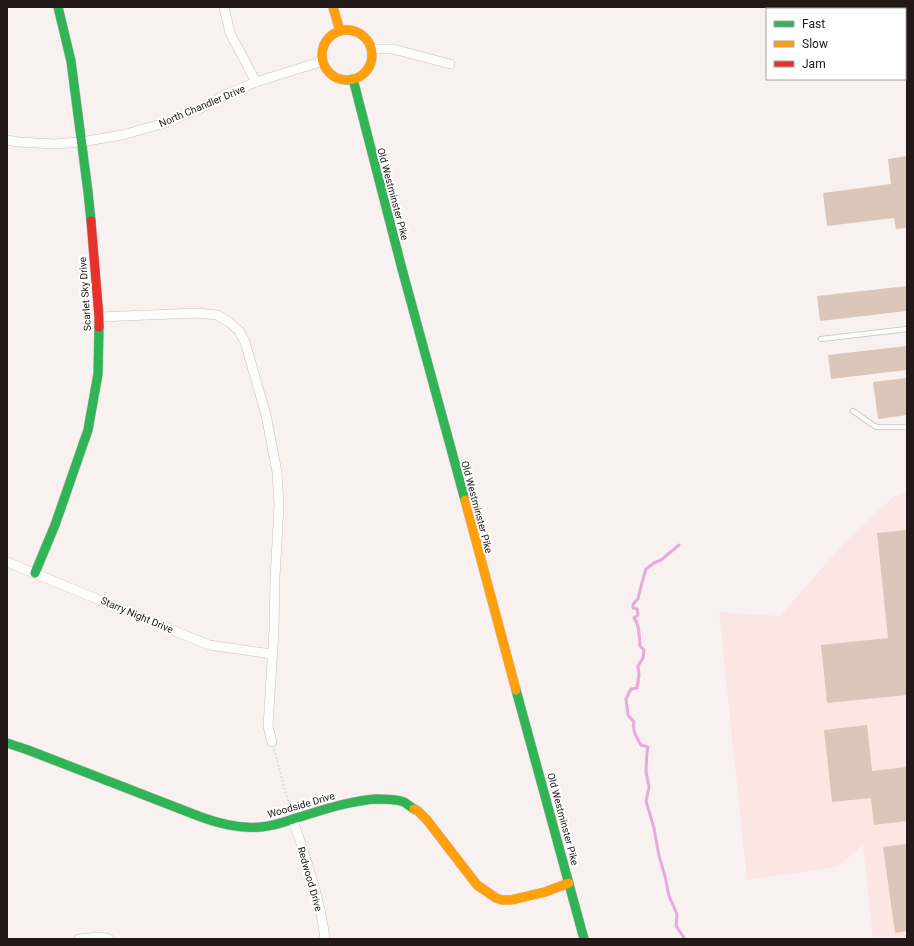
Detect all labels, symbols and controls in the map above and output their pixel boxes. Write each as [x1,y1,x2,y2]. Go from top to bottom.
legend [766,8,906,80]
text: Fast [802,17,825,31]
text: Slow [802,37,828,51]
text: Jam [802,57,826,71]
street label: North Chandler Drive [157,83,247,129]
street label: Old Westminster Pike [375,147,411,241]
street label: Scarlet Sky Drive [77,257,93,331]
street label: Old Westminster Pike [459,460,495,554]
street label: Starry Night Drive [99,595,175,635]
street label: Old Westminster Pike [545,772,581,866]
street label: Woodside Drive [266,790,336,820]
street label: Redwood Drive [296,845,324,913]

